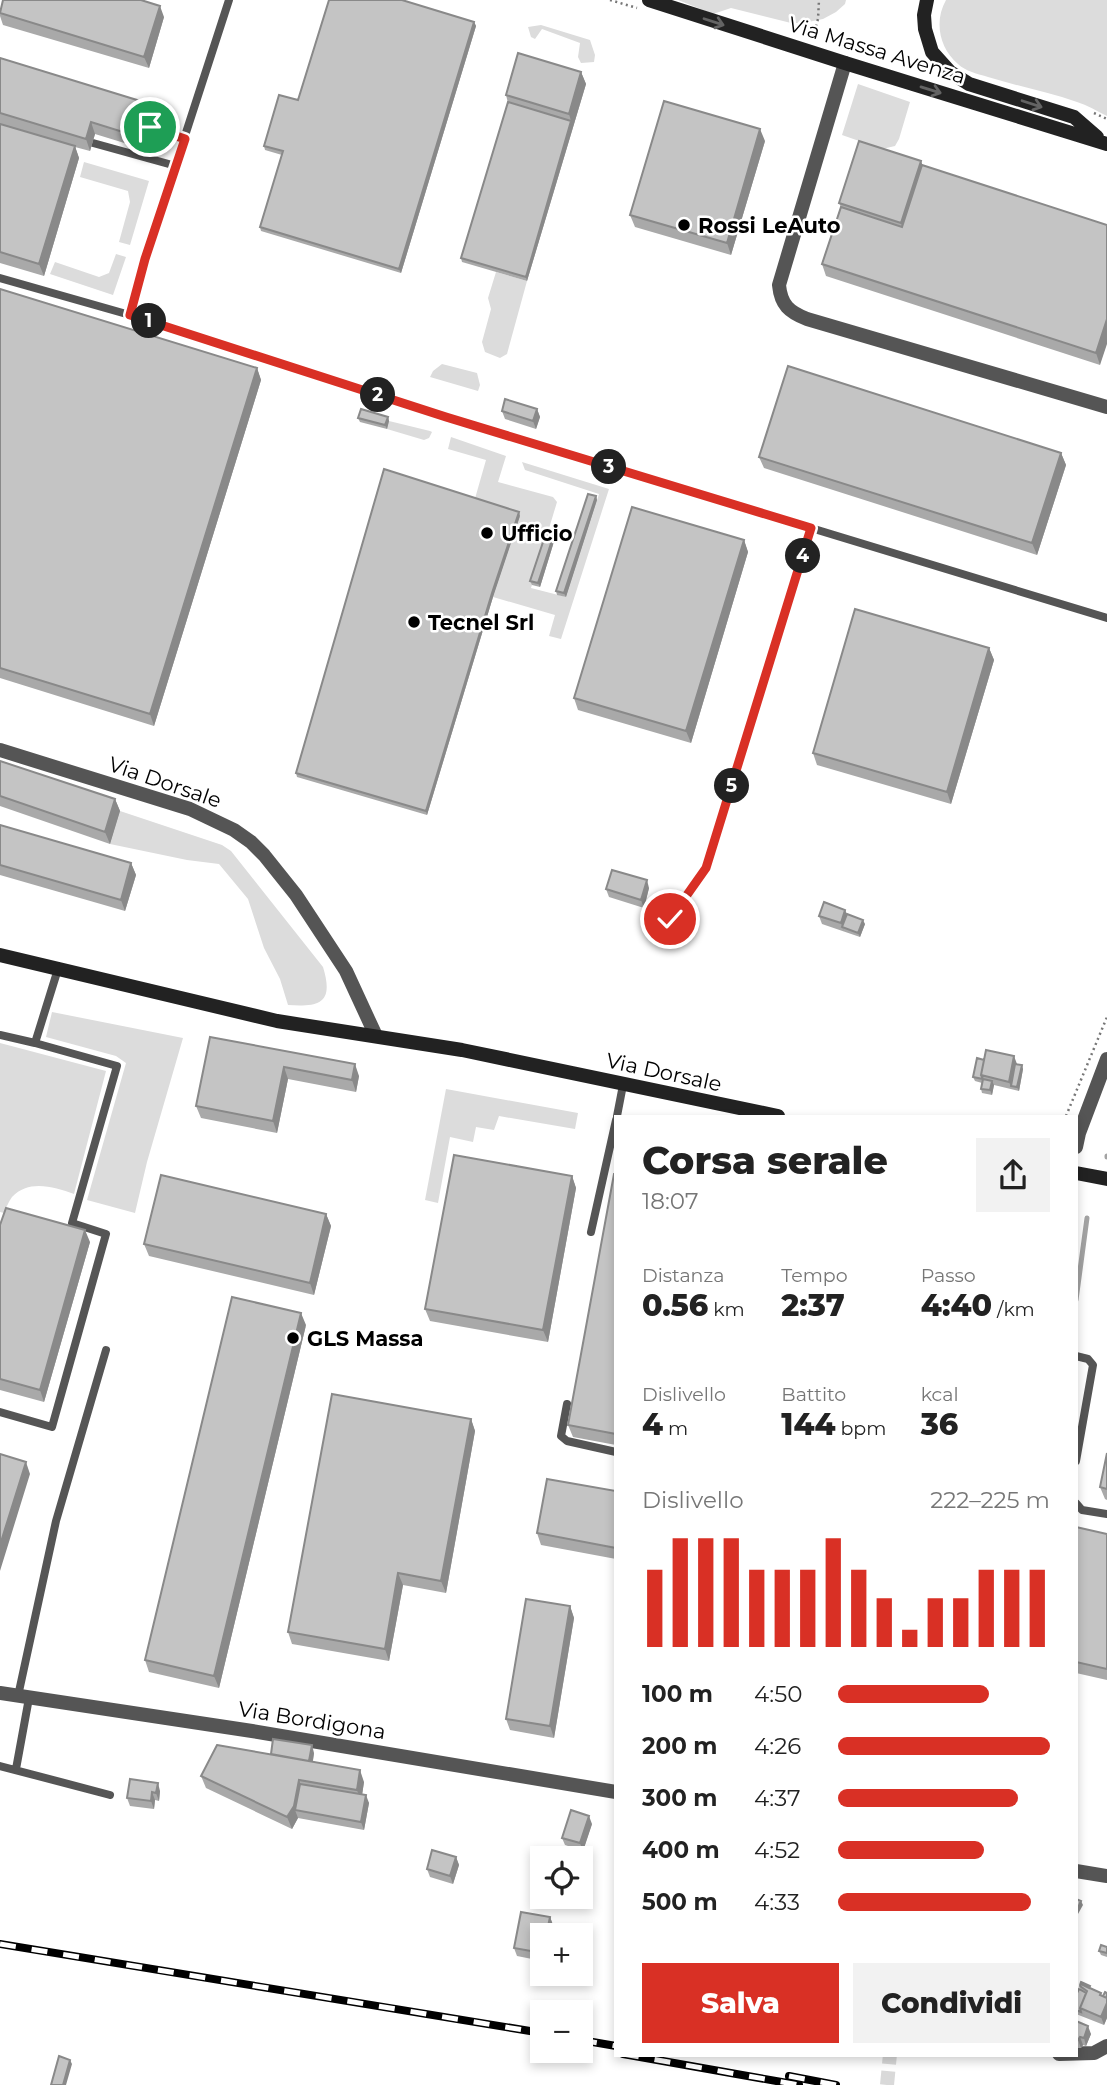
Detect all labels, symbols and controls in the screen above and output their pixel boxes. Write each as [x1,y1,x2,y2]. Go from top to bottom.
street label: Via Massa Avenza [785,11,969,89]
one-way arrow [703,16,725,29]
one-way arrow [920,84,942,97]
pin [120,97,180,157]
one-way arrow [1020,99,1042,111]
icon: arrive [131,108,169,146]
place label: Rossi LeAuto [698,213,841,238]
marker: Rossi LeAuto [676,217,692,233]
pin: 1 [132,304,166,338]
text: 1 [145,309,152,332]
pin: 2 [360,378,396,412]
text: 2 [372,383,383,406]
pin: 3 [592,449,626,484]
text: 3 [603,455,614,478]
place label: Ufficio [501,521,573,546]
marker: Ufficio [479,525,495,541]
pin: 4 [786,538,820,574]
text: 4 [796,544,809,567]
place label: Tecnel Srl [428,610,534,635]
marker: Tecnel Srl [406,614,422,630]
street label: Via Dorsale [105,751,225,813]
pin: 5 [714,768,750,804]
text: 5 [726,774,737,797]
pin [640,889,700,949]
icon: check [651,900,689,938]
street label: Via Dorsale [604,1048,724,1096]
text: Corsa serale [642,1137,888,1184]
button: share [976,1138,1050,1212]
text: 18:07 [642,1187,698,1215]
text: Distanza [642,1264,724,1287]
text: Tempo [781,1264,848,1287]
text: Passo [921,1264,976,1287]
text: 0.56 [642,1287,708,1324]
text: 2:37 [781,1287,845,1324]
text: 4:40 [921,1287,992,1324]
text: km [708,1298,745,1321]
text: /km [992,1298,1035,1321]
place label: GLS Massa [307,1326,423,1351]
marker: GLS Massa [285,1330,301,1346]
text: Dislivello [642,1383,726,1406]
text: Battito [781,1383,846,1406]
text: kcal [921,1383,959,1406]
text: 4 [642,1406,663,1443]
text: 144 [781,1406,835,1443]
text: 36 [921,1406,958,1443]
text: m [663,1417,688,1440]
text: bpm [835,1417,886,1440]
text: Dislivello [642,1486,744,1514]
text: 222–225 m [930,1486,1050,1514]
text: 100 m [642,1680,713,1708]
text: 4:50 [754,1680,802,1708]
street label: Via Bordigona [236,1696,388,1744]
text: 200 m [642,1732,717,1760]
text: 4:26 [754,1732,801,1760]
text: 300 m [642,1784,718,1812]
text: 4:37 [754,1784,800,1812]
text: 400 m [642,1836,720,1864]
text: 4:52 [754,1836,800,1864]
map controls [530,1846,593,2063]
button: locate [530,1846,593,1909]
text: 500 m [642,1888,718,1916]
text: 4:33 [754,1888,800,1916]
button: + [530,1923,593,1986]
button: Salva [642,1963,839,2043]
button: Condividi [853,1963,1050,2043]
button: − [530,2000,593,2063]

